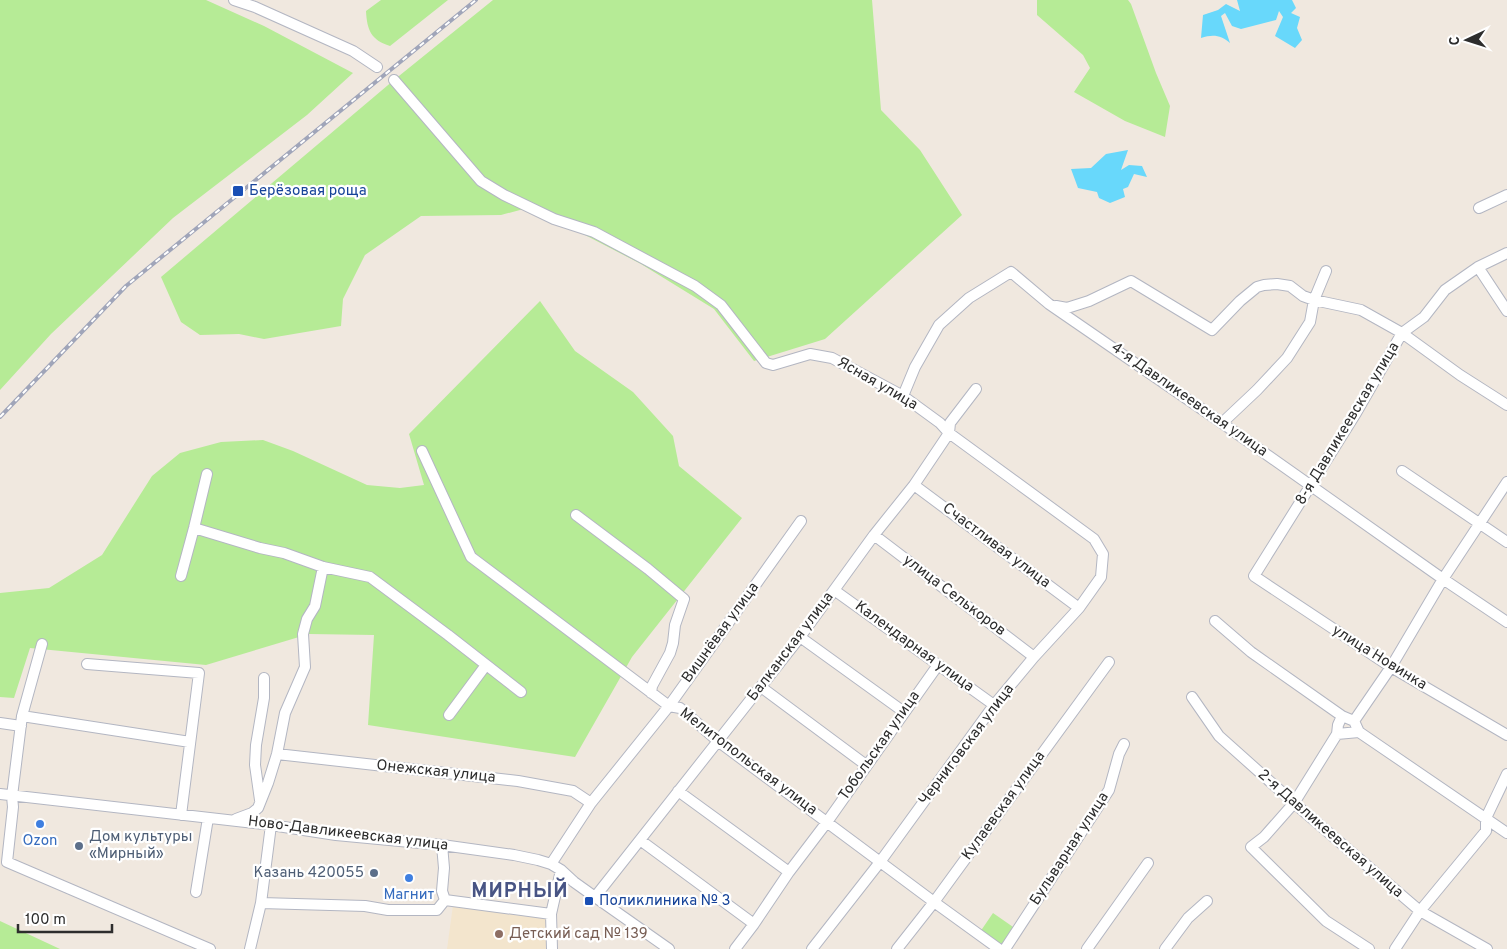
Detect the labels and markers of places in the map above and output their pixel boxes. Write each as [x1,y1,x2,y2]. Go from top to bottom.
place label: Берёзовая роща [249,182,367,201]
marker: Берёзовая роща [231,184,245,198]
marker: Ozon [34,818,46,830]
place label: Дом культуры «Мирный» [89,828,192,864]
place label: Ozon [23,832,57,851]
marker: Дом культуры «Мирный» [73,840,85,852]
place label: Казань 420055 [254,864,364,883]
marker: Казань 420055 [368,867,380,879]
marker: Магнит [403,872,415,884]
place label: Магнит [384,886,435,905]
place label: Поликлиника № 3 [599,892,731,911]
marker: Поликлиника № 3 [583,895,595,907]
place label: Детский сад № 139 [509,925,648,944]
marker: Детский сад № 139 [493,928,505,940]

